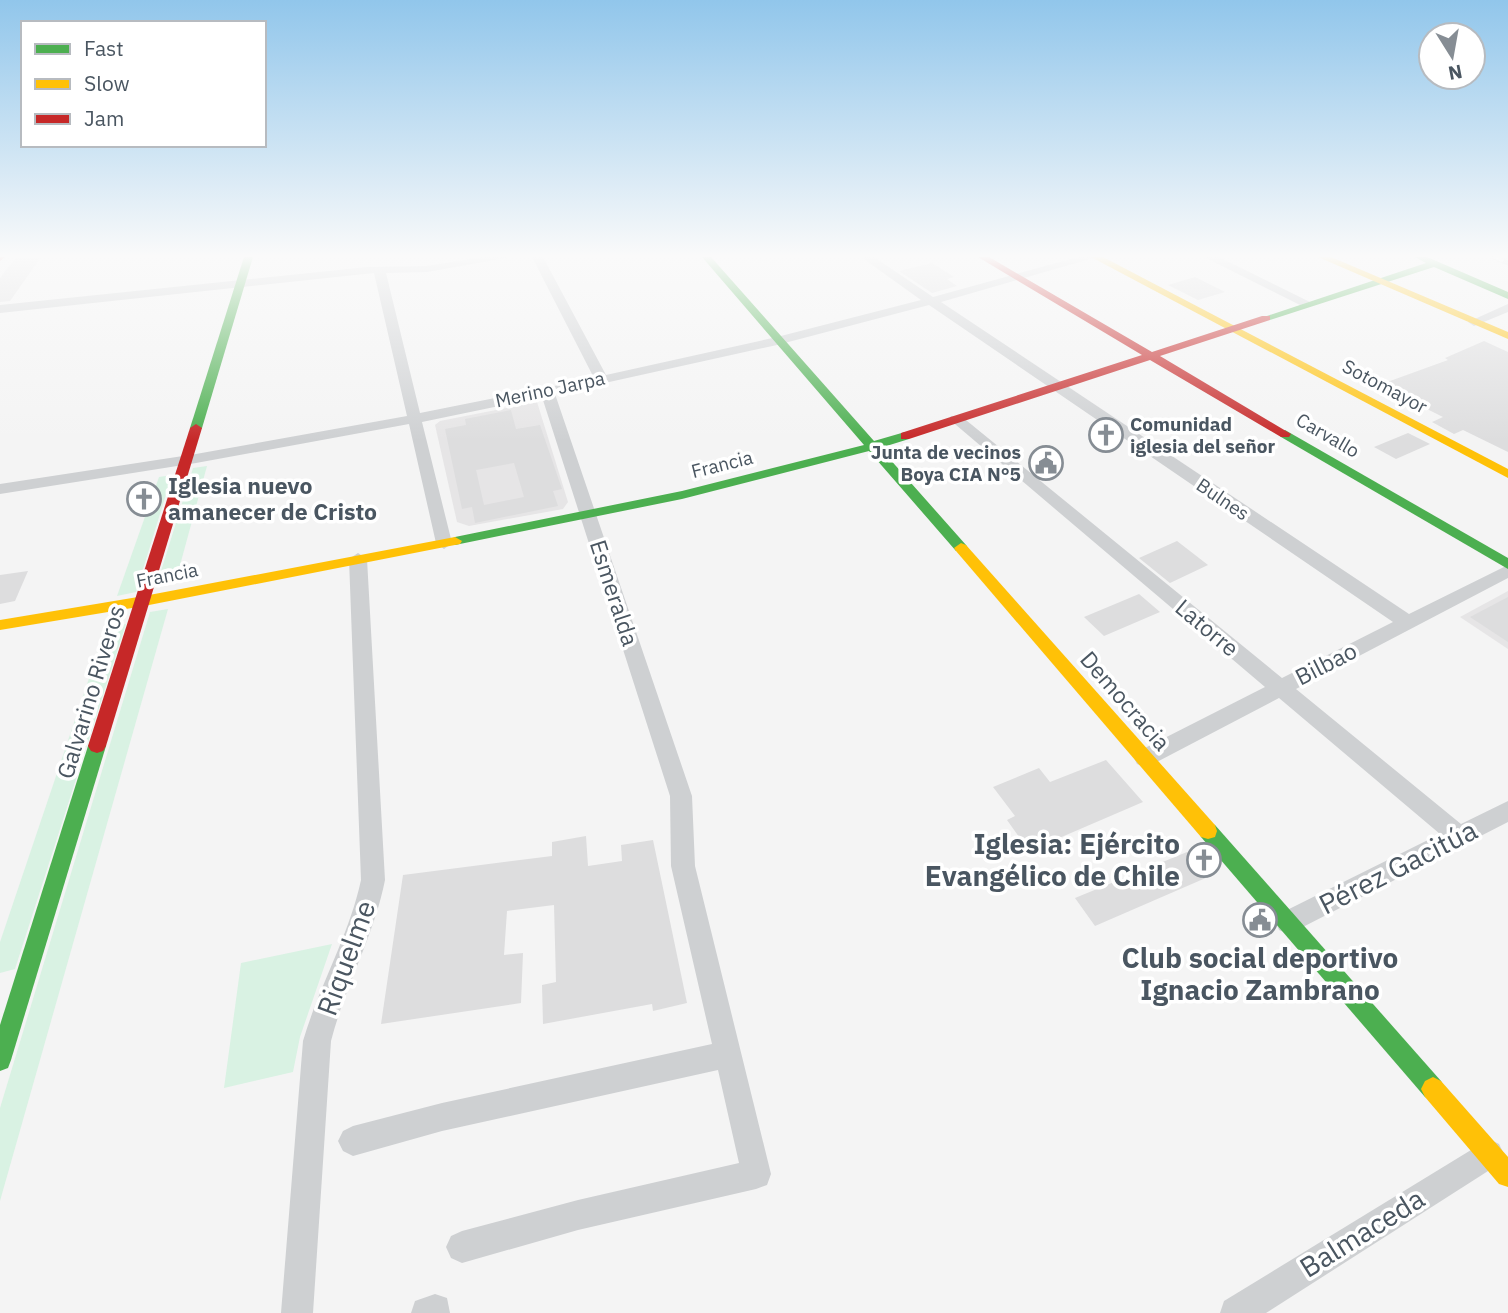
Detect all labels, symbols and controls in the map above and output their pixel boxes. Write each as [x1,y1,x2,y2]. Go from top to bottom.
legend [21,21,266,147]
north arrow [1417,21,1487,91]
text: Fast [84,34,124,62]
text: N [1446,60,1464,86]
text: Slow [84,69,130,97]
text: Jam [84,104,124,132]
street label: Sotomayor [1339,354,1432,418]
street label: Merino Jarpa [493,366,607,412]
street label: Carvallo [1292,407,1364,463]
place label: Comunidad iglesia del señor [1130,412,1275,458]
church icon: Comunidad iglesia del señor [1087,416,1125,454]
place label: Junta de vecinos Boya CIA N°5 [871,440,1021,486]
public building icon: Junta de vecinos Boya CIA N°5 [1027,444,1065,482]
street label: Francia [689,445,755,483]
place label: Iglesia nuevo amanecer de Cristo [168,470,377,526]
street label: Bulnes [1192,473,1254,525]
church icon: Iglesia nuevo amanecer de Cristo [125,480,163,518]
street label: Esmeralda [584,536,646,650]
street label: Francia [134,557,200,593]
street label: Latorre [1170,592,1246,663]
street label: Galvarino Riveros [49,601,131,782]
street label: Bilbao [1290,635,1362,691]
street label: Democracia [1074,644,1177,757]
street label: Pérez Gacitúa [1312,811,1483,922]
place label: Iglesia: Ejército Evangélico de Chile [925,825,1180,894]
church icon: Iglesia: Ejército Evangélico de Chile [1185,841,1223,879]
street label: Riquelme [308,895,383,1020]
public building icon: Club social deportivo Ignacio Zambrano [1241,901,1279,939]
place label: Club social deportivo Ignacio Zambrano [1122,939,1398,1008]
street label: Balmaceda [1292,1180,1431,1286]

